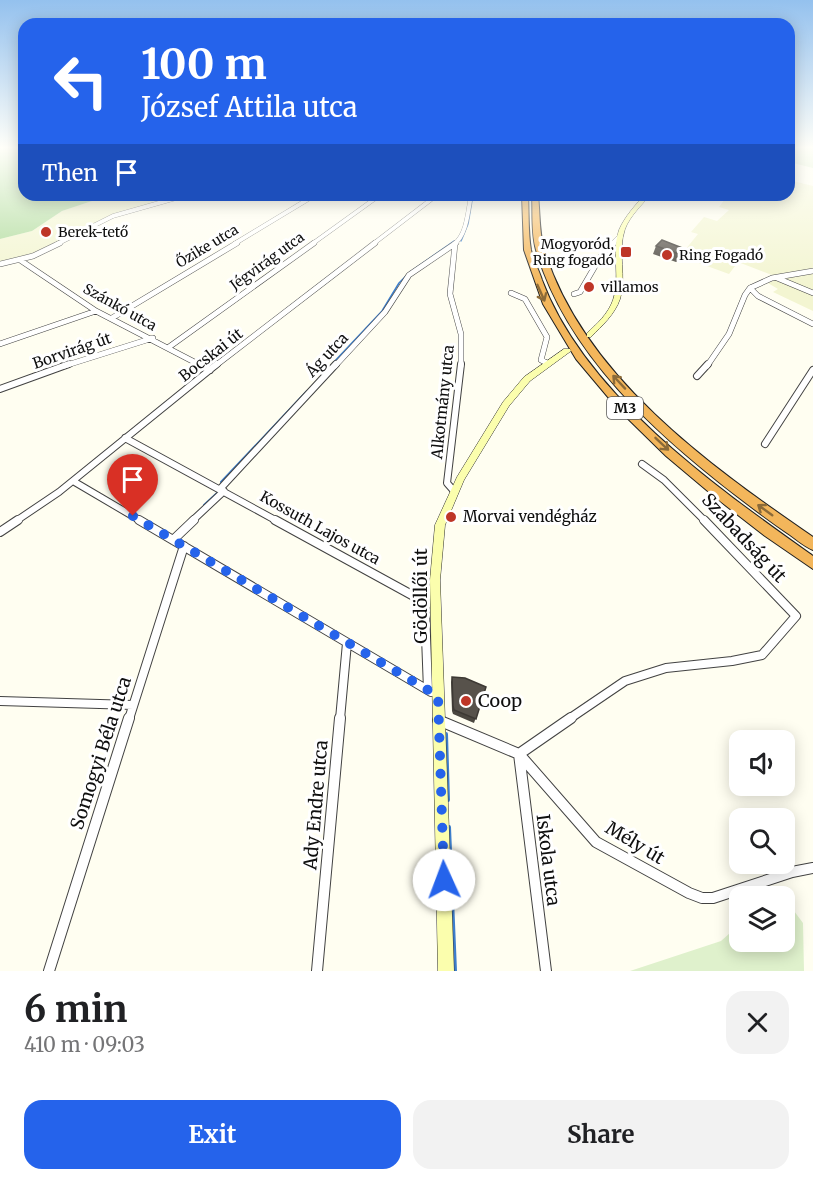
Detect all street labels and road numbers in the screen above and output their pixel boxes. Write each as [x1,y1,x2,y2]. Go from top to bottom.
street label: Őzike utca [172,220,242,272]
street label: Jégvirág utca [226,228,308,295]
street label: Szánkó utca [80,279,160,335]
street label: Bocskai út [175,324,246,385]
street label: Borvirág út [30,328,114,373]
street label: Ág utca [300,328,352,381]
street label: Alkotmány utca [427,344,458,461]
road number: M3 [607,397,643,419]
street label: Kossuth Lajos utca [257,487,384,568]
street label: Szabadság út [697,488,792,587]
street label: Gödöllői út [409,548,432,644]
street label: Somogyi Béla utca [65,673,136,832]
street label: Ady Endre utca [298,739,333,872]
street label: Iskola utca [531,813,566,908]
street label: Mély út [601,816,669,869]

